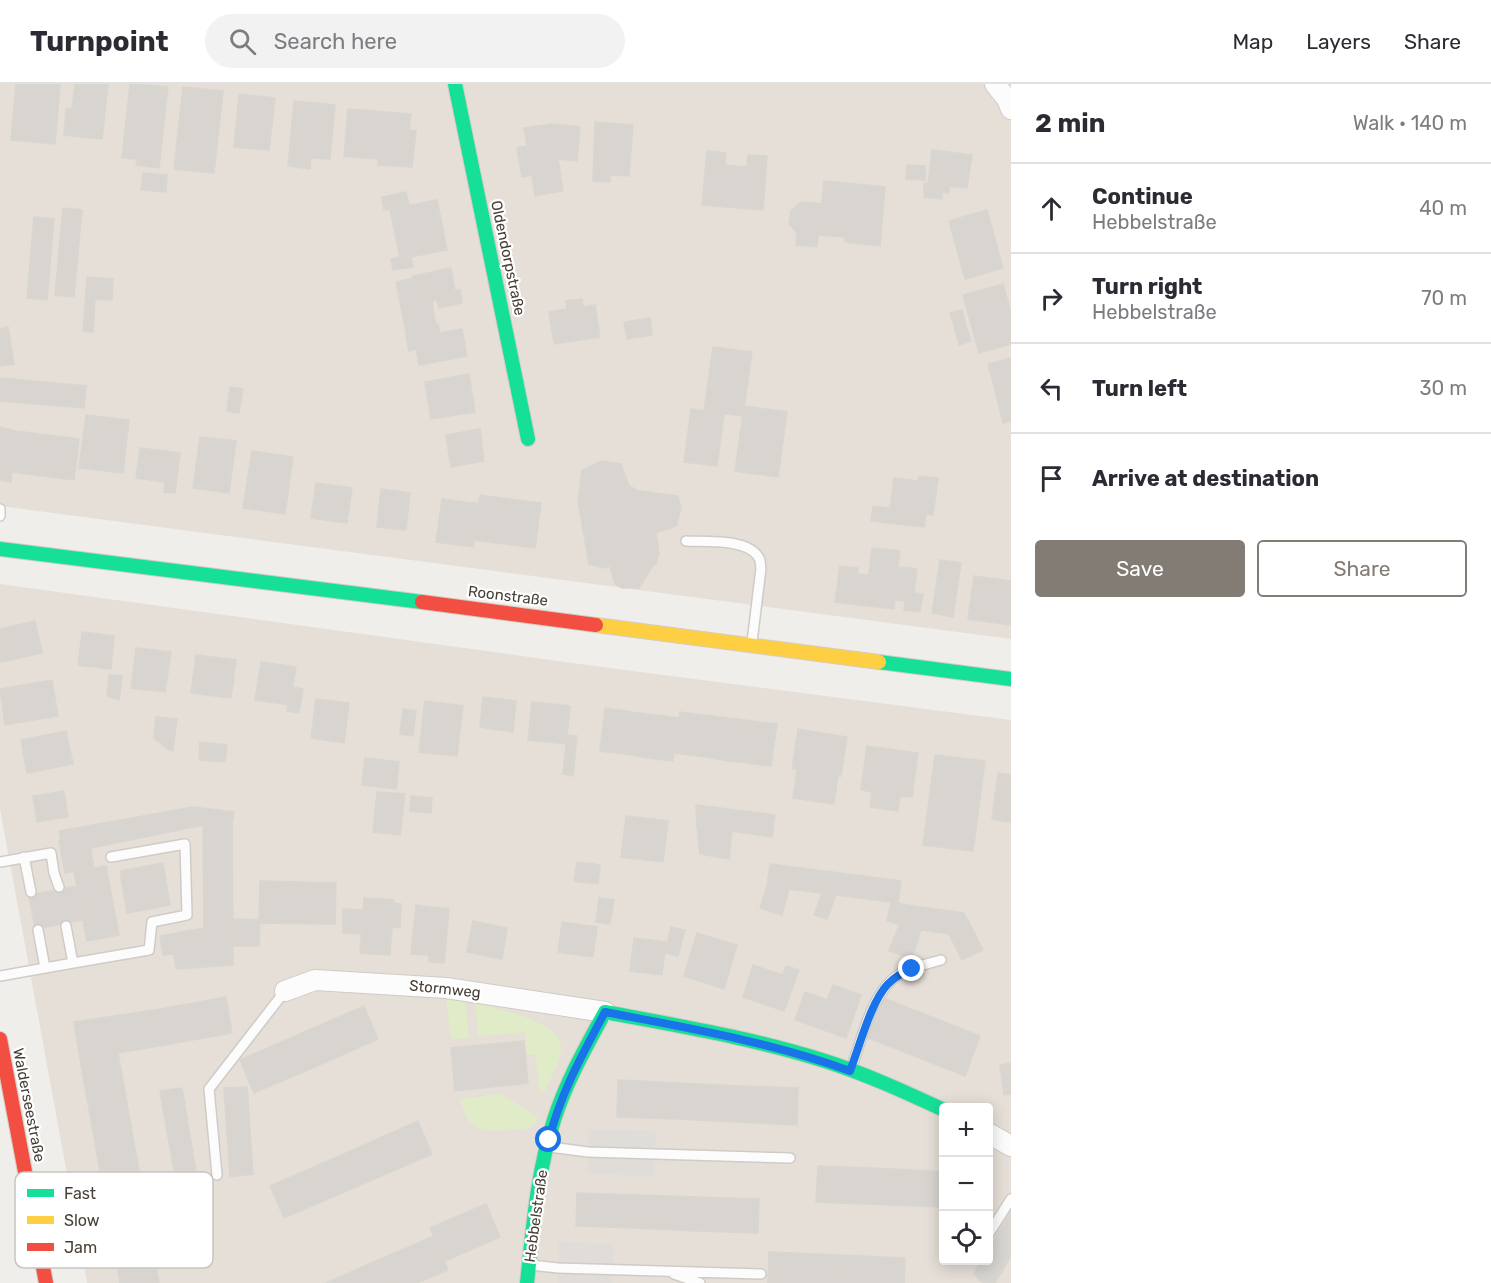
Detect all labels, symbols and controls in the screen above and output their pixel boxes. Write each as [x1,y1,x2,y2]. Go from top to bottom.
search box [205,14,625,68]
text: Turnpoint [30,25,169,58]
icon: search [226,25,259,58]
text: Search here [274,28,397,55]
text: Map [1232,29,1273,54]
text: Layers [1306,29,1371,54]
text: Share [1404,29,1461,54]
text: 2 min [1035,108,1105,139]
text: Walk · 140 m [1353,111,1467,135]
text: Continue [1092,183,1193,210]
icon: ahead [1035,192,1068,225]
text: 40 m [1419,196,1467,220]
street label: Oldendorpstraße [487,199,529,317]
text: Hebbelstraße [1092,210,1217,234]
text: Turn right [1092,273,1202,300]
icon: right [1035,282,1068,315]
text: 70 m [1421,286,1467,310]
text: Hebbelstraße [1092,300,1217,324]
icon: left [1035,372,1068,405]
text: Turn left [1092,375,1187,402]
text: 30 m [1420,376,1467,400]
icon: arrive [1035,462,1068,495]
text: Arrive at destination [1092,465,1319,492]
button: Save [1035,540,1245,597]
button: Share [1257,540,1467,597]
street label: Roonstraße [467,582,549,610]
route end [898,955,924,981]
street label: Stormweg [408,976,482,1002]
street label: Walderseestraße [9,1047,49,1163]
map controls [939,1103,993,1265]
button: + [939,1103,993,1157]
route start [535,1126,561,1152]
button: − [939,1157,993,1211]
street label: Hebbelstraße [521,1168,551,1264]
legend [15,1172,213,1268]
text: Fast [64,1184,96,1203]
text: Slow [64,1211,100,1230]
button: locate [939,1211,993,1265]
text: Jam [64,1238,97,1257]

